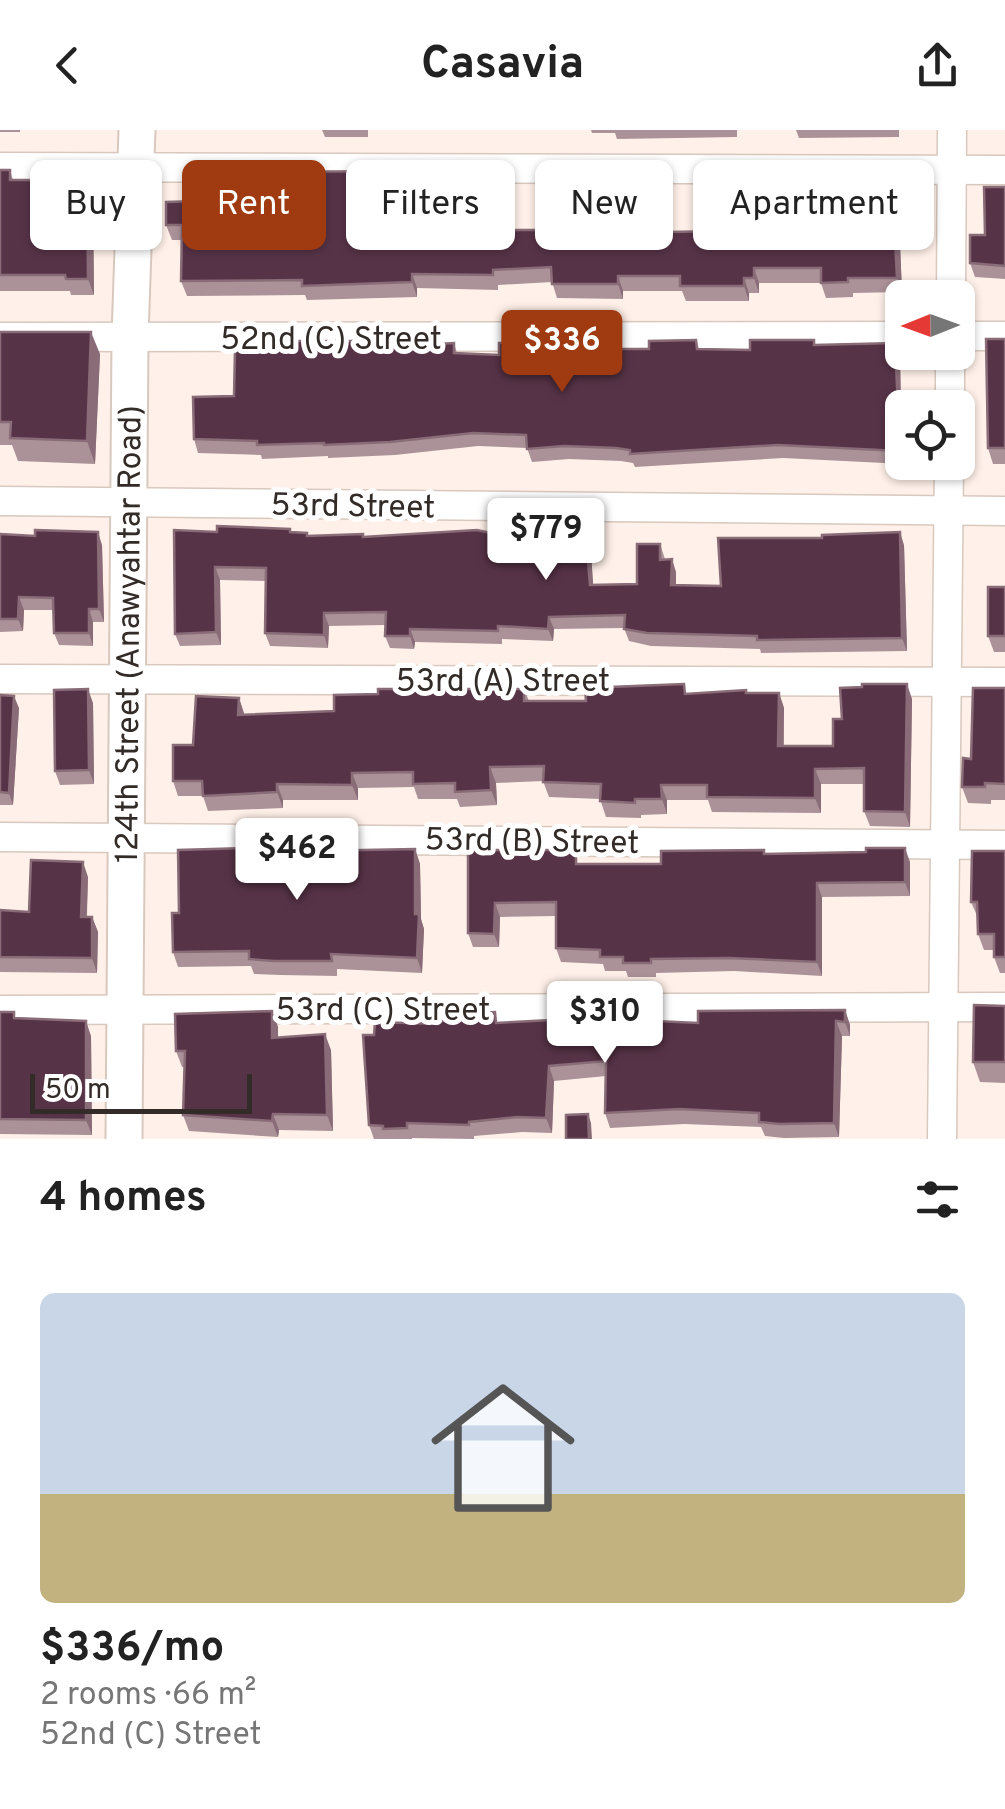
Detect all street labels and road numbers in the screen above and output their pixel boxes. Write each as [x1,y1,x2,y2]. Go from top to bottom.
street label: 52nd (C) Street [220,321,442,361]
street label: 124th Street (Anawyahtar Road) [109,405,152,863]
street label: 53rd Street [270,487,435,529]
street label: 53rd (A) Street [396,663,610,703]
street label: 53rd (B) Street [424,821,640,865]
street label: 53rd (C) Street [276,992,490,1032]

